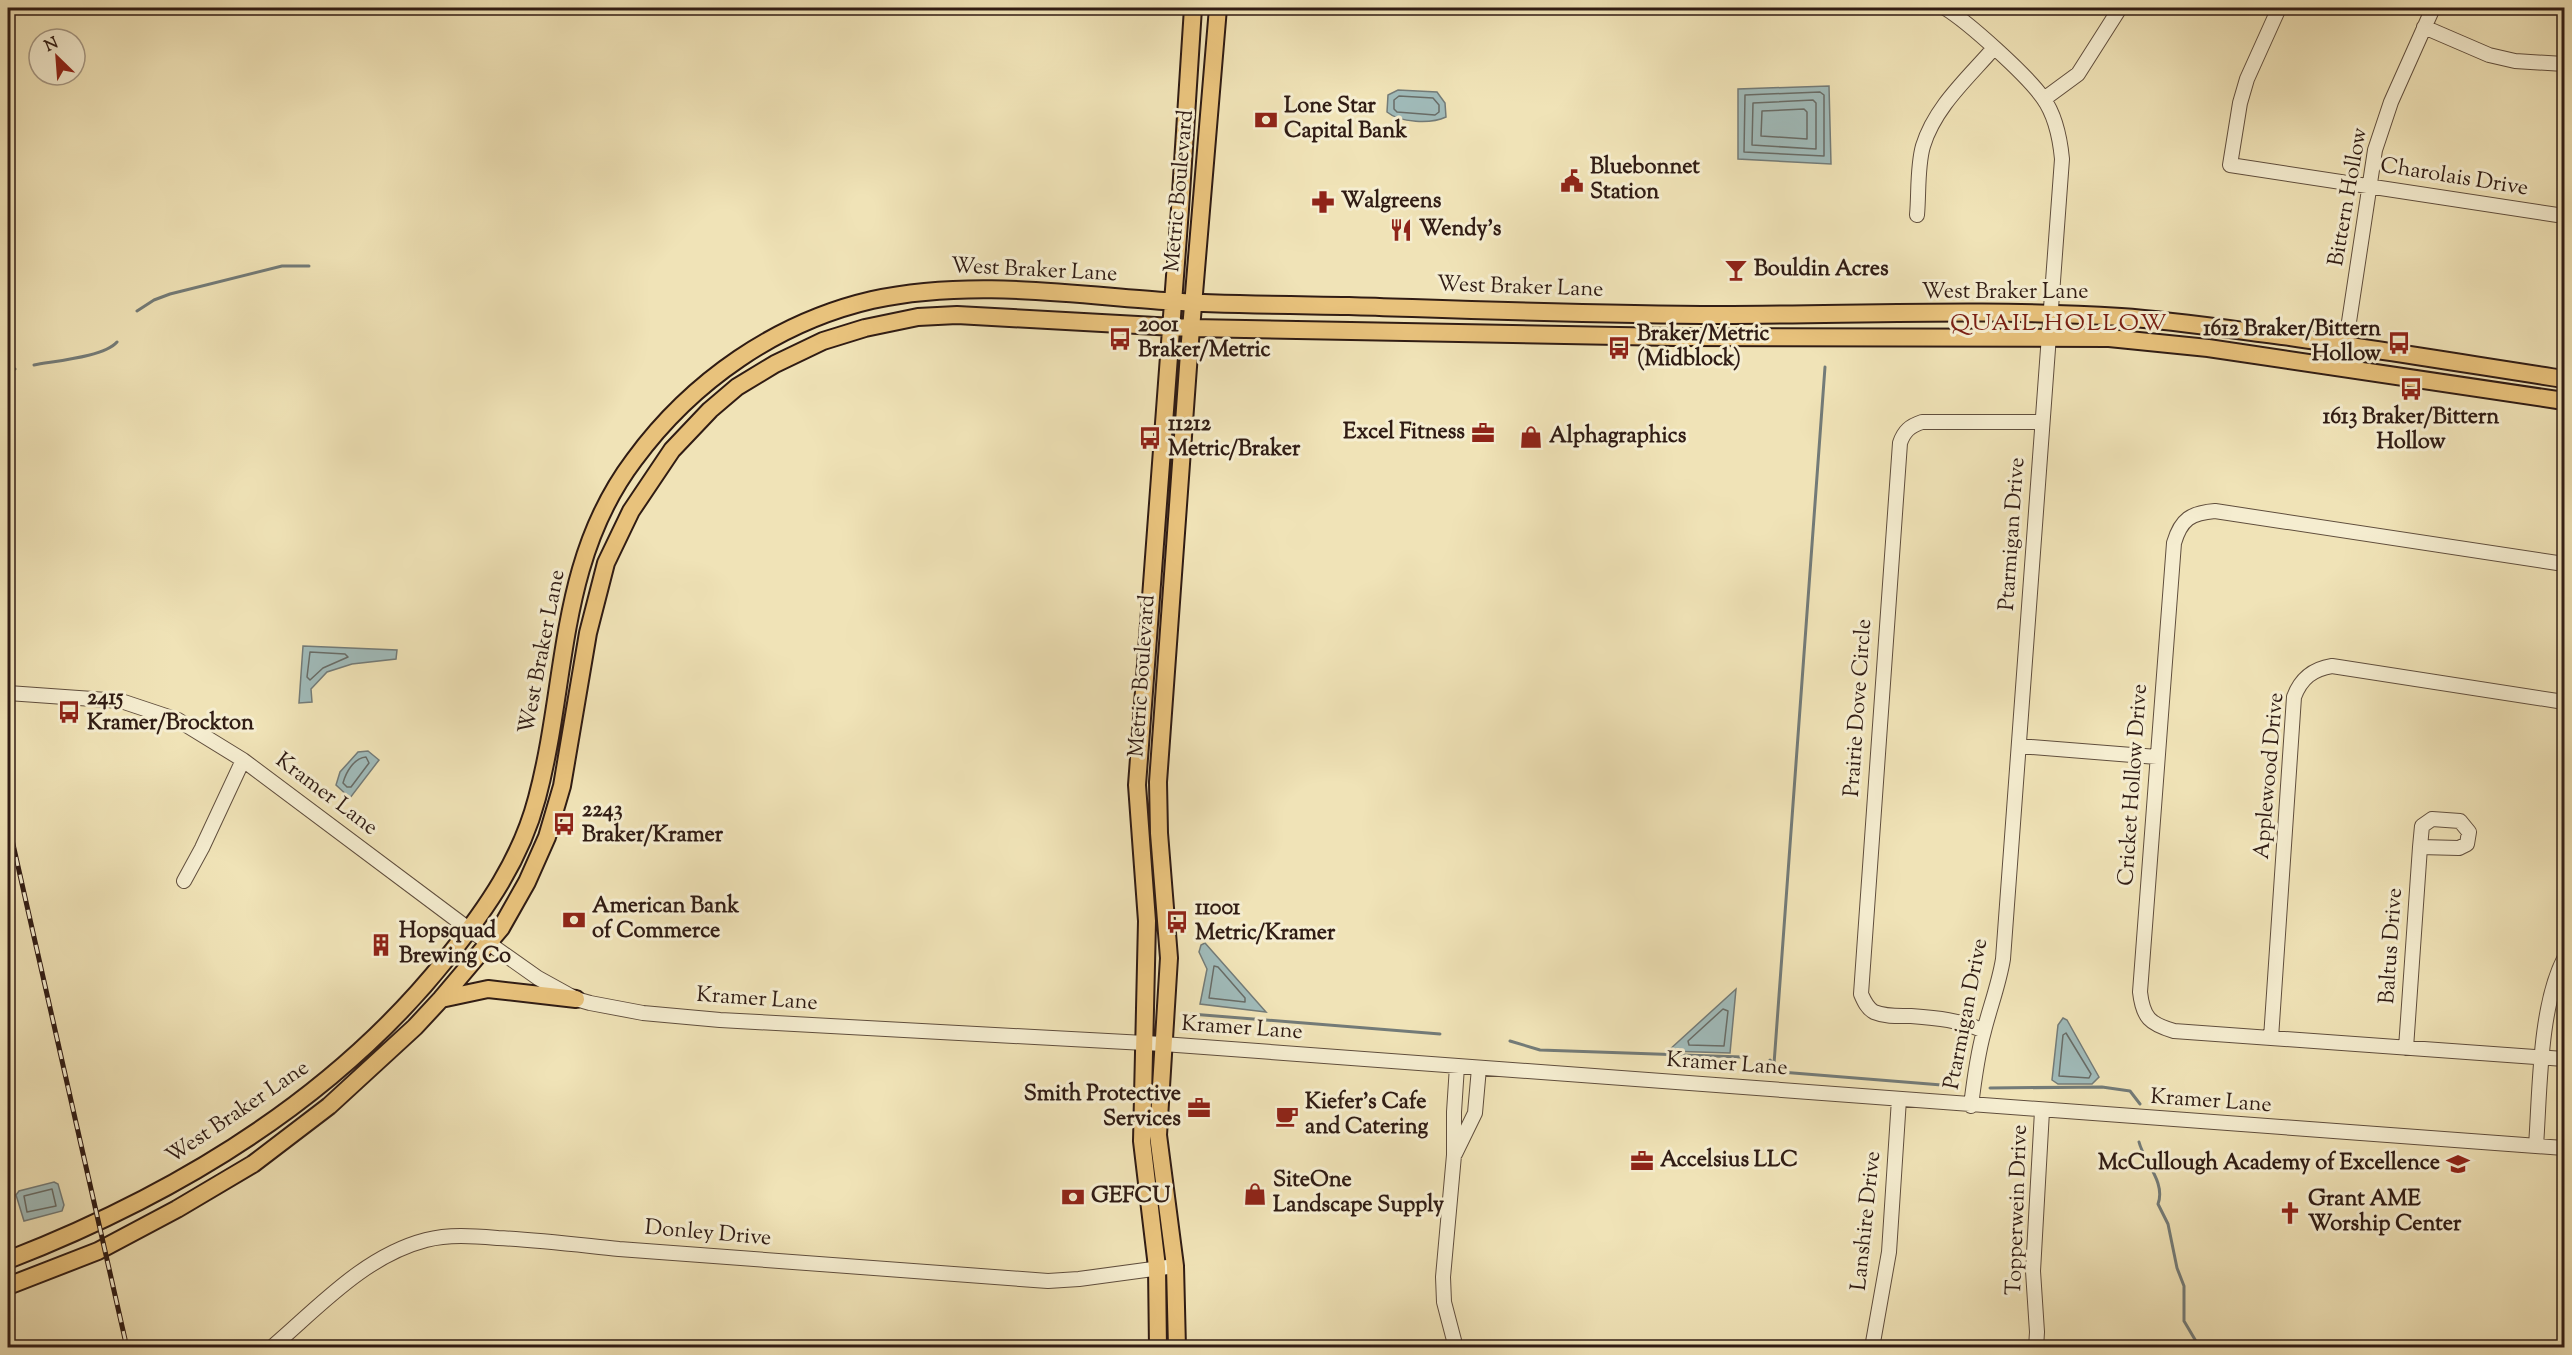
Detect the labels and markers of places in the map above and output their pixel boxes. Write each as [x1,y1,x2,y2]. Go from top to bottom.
place label: Lone Star Capital Bank [1284,91,1407,148]
bank icon: Lone Star Capital Bank [1253,107,1279,133]
place label: Bluebonnet Station [1590,152,1700,209]
public building icon: Bluebonnet Station [1559,168,1585,194]
place label: Walgreens [1341,186,1442,218]
pharmacy icon: Walgreens [1310,189,1336,215]
place label: Wendy's [1419,214,1502,246]
restaurant icon: Wendy's [1388,217,1414,243]
place label: Bouldin Acres [1754,254,1889,286]
bar icon: Bouldin Acres [1723,257,1749,283]
place label: 2001 Braker/Metric [1138,310,1271,367]
place label: 1612 Braker/Bittern Hollow [2203,314,2382,371]
place label: Braker/Metric (Midblock) [1637,319,1770,376]
bus stop icon: 2001 Braker/Metric [1107,326,1133,352]
bus stop icon: 1612 Braker/Bittern Hollow [2386,330,2412,356]
bus stop icon: Braker/Metric (Midblock) [1606,335,1632,361]
bus stop icon: 1613 Braker/Bittern Hollow [2398,376,2424,402]
place label: 1613 Braker/Bittern Hollow [2323,402,2499,459]
place label: 11212 Metric/Braker [1168,409,1301,466]
place label: Excel Fitness [1343,417,1465,449]
office icon: Excel Fitness [1470,420,1496,446]
place label: Alphagraphics [1549,421,1687,453]
shop icon: Alphagraphics [1518,424,1544,450]
bus stop icon: 11212 Metric/Braker [1137,425,1163,451]
place label: 2415 Kramer/Brockton [87,683,254,740]
bus stop icon: 2415 Kramer/Brockton [56,699,82,725]
place label: 2243 Braker/Kramer [582,795,724,852]
bus stop icon: 2243 Braker/Kramer [551,811,577,837]
place label: American Bank of Commerce [592,891,739,948]
place label: 11001 Metric/Kramer [1195,893,1336,950]
bank icon: American Bank of Commerce [561,907,587,933]
bus stop icon: 11001 Metric/Kramer [1164,909,1190,935]
place label: Hopsquad Brewing Co [399,916,511,973]
building icon: Hopsquad Brewing Co [368,932,394,958]
place label: Smith Protective Services [1024,1079,1181,1136]
place label: Kiefer's Cafe and Catering [1305,1087,1428,1144]
office icon: Smith Protective Services [1186,1095,1212,1121]
cafe icon: Kiefer's Cafe and Catering [1274,1103,1300,1129]
place label: Accelsius LLC [1660,1145,1798,1177]
office icon: Accelsius LLC [1629,1148,1655,1174]
place label: McCullough Academy of Excellence [2098,1148,2440,1180]
school or university icon: McCullough Academy of Excellence [2445,1151,2471,1177]
place label: SiteOne Landscape Supply [1273,1165,1444,1222]
place label: GEFCU [1091,1181,1170,1213]
shop icon: SiteOne Landscape Supply [1242,1181,1268,1207]
bank icon: GEFCU [1060,1184,1086,1210]
place label: Grant AME Worship Center [2308,1184,2462,1241]
church icon: Grant AME Worship Center [2277,1200,2303,1226]

